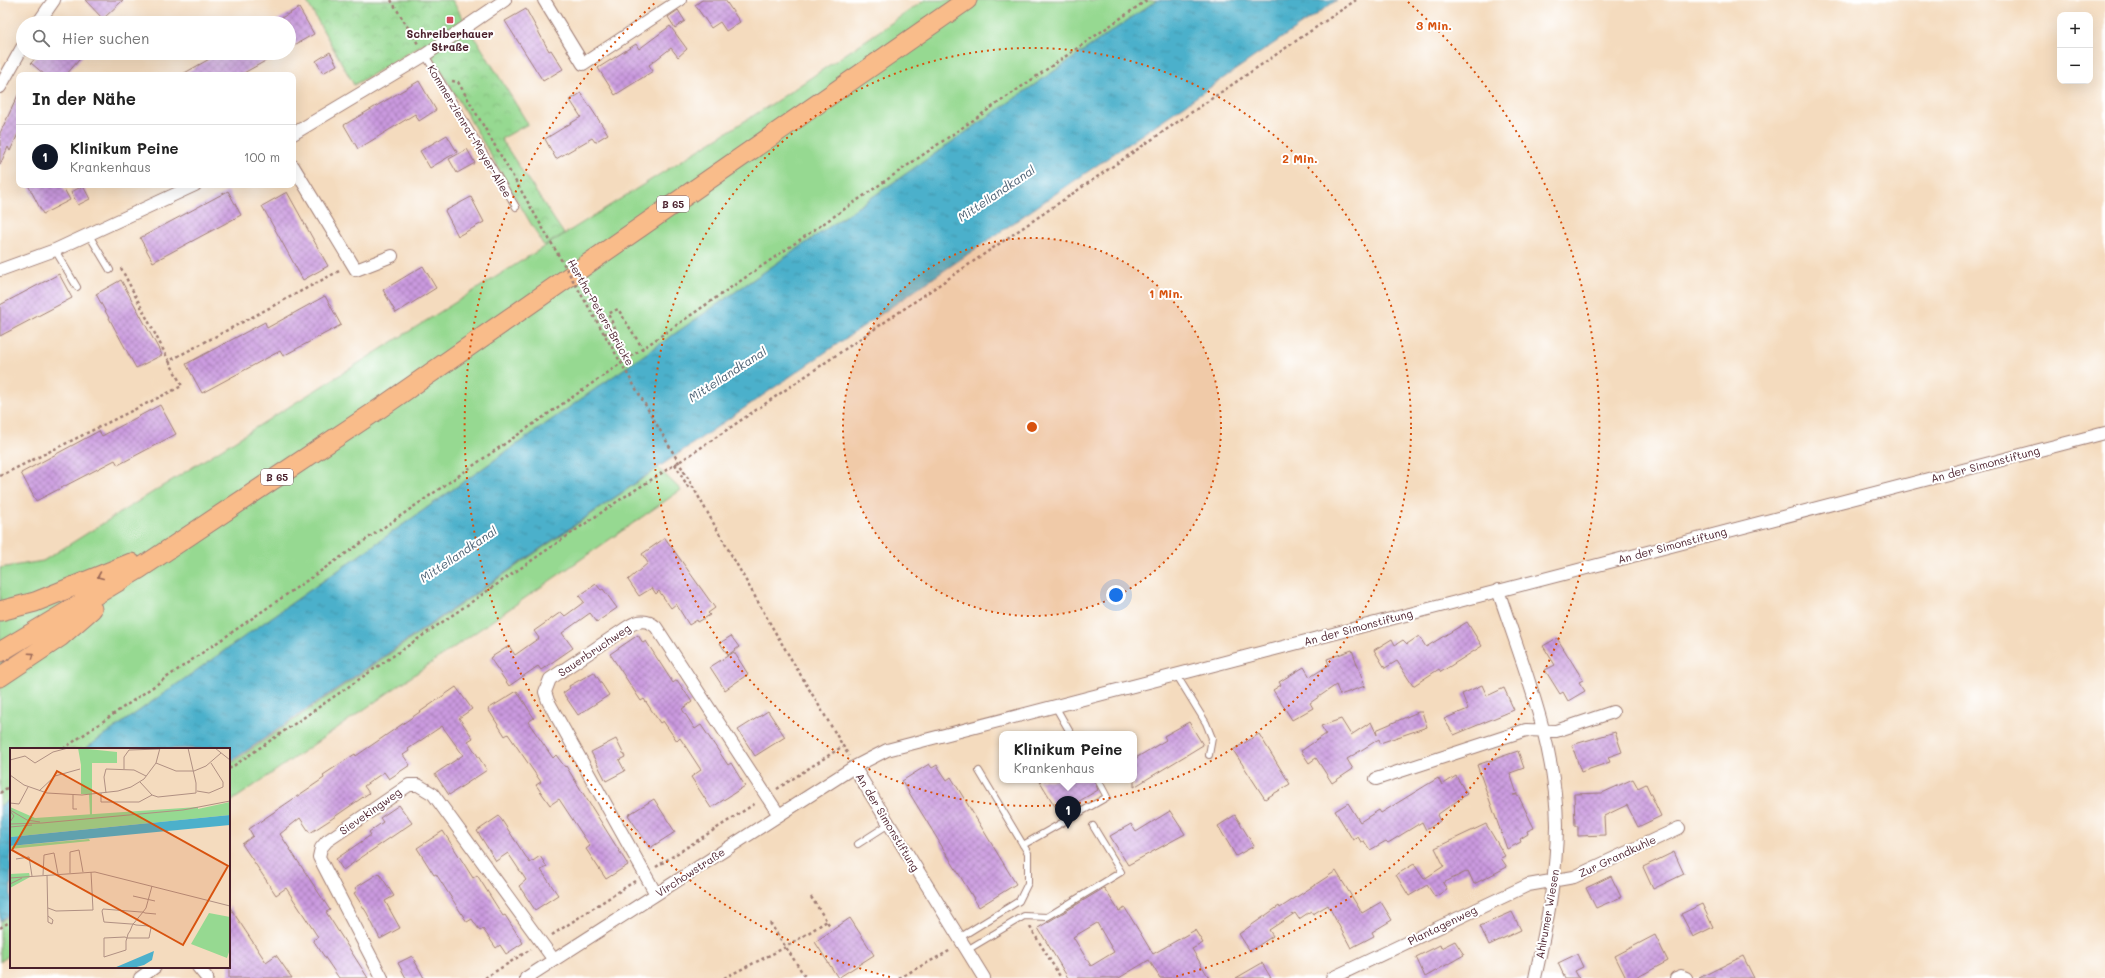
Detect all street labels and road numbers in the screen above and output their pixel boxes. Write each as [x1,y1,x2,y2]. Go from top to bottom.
street label: Kommerzienrat-Meyer-Allee [424,62,516,200]
road number: B 65 [657,196,689,212]
street label: Hertha-Peters-Brücke [564,256,638,368]
street label: An der Simonstiftung [1929,442,2041,486]
road number: B 65 [261,469,293,485]
street label: An der Simonstiftung [1616,523,1728,567]
street label: An der Simonstiftung [1302,605,1414,649]
street label: Sauerbruchweg [555,620,633,680]
street label: An der Simonstiftung [853,770,923,874]
street label: Sievekingweg [336,784,404,838]
street label: Zur Grandkuhle [1576,831,1658,880]
street label: Virchowstraße [652,844,728,900]
street label: Ahlrumer Wiesen [1532,868,1562,960]
street label: Plantagenweg [1405,902,1479,948]

